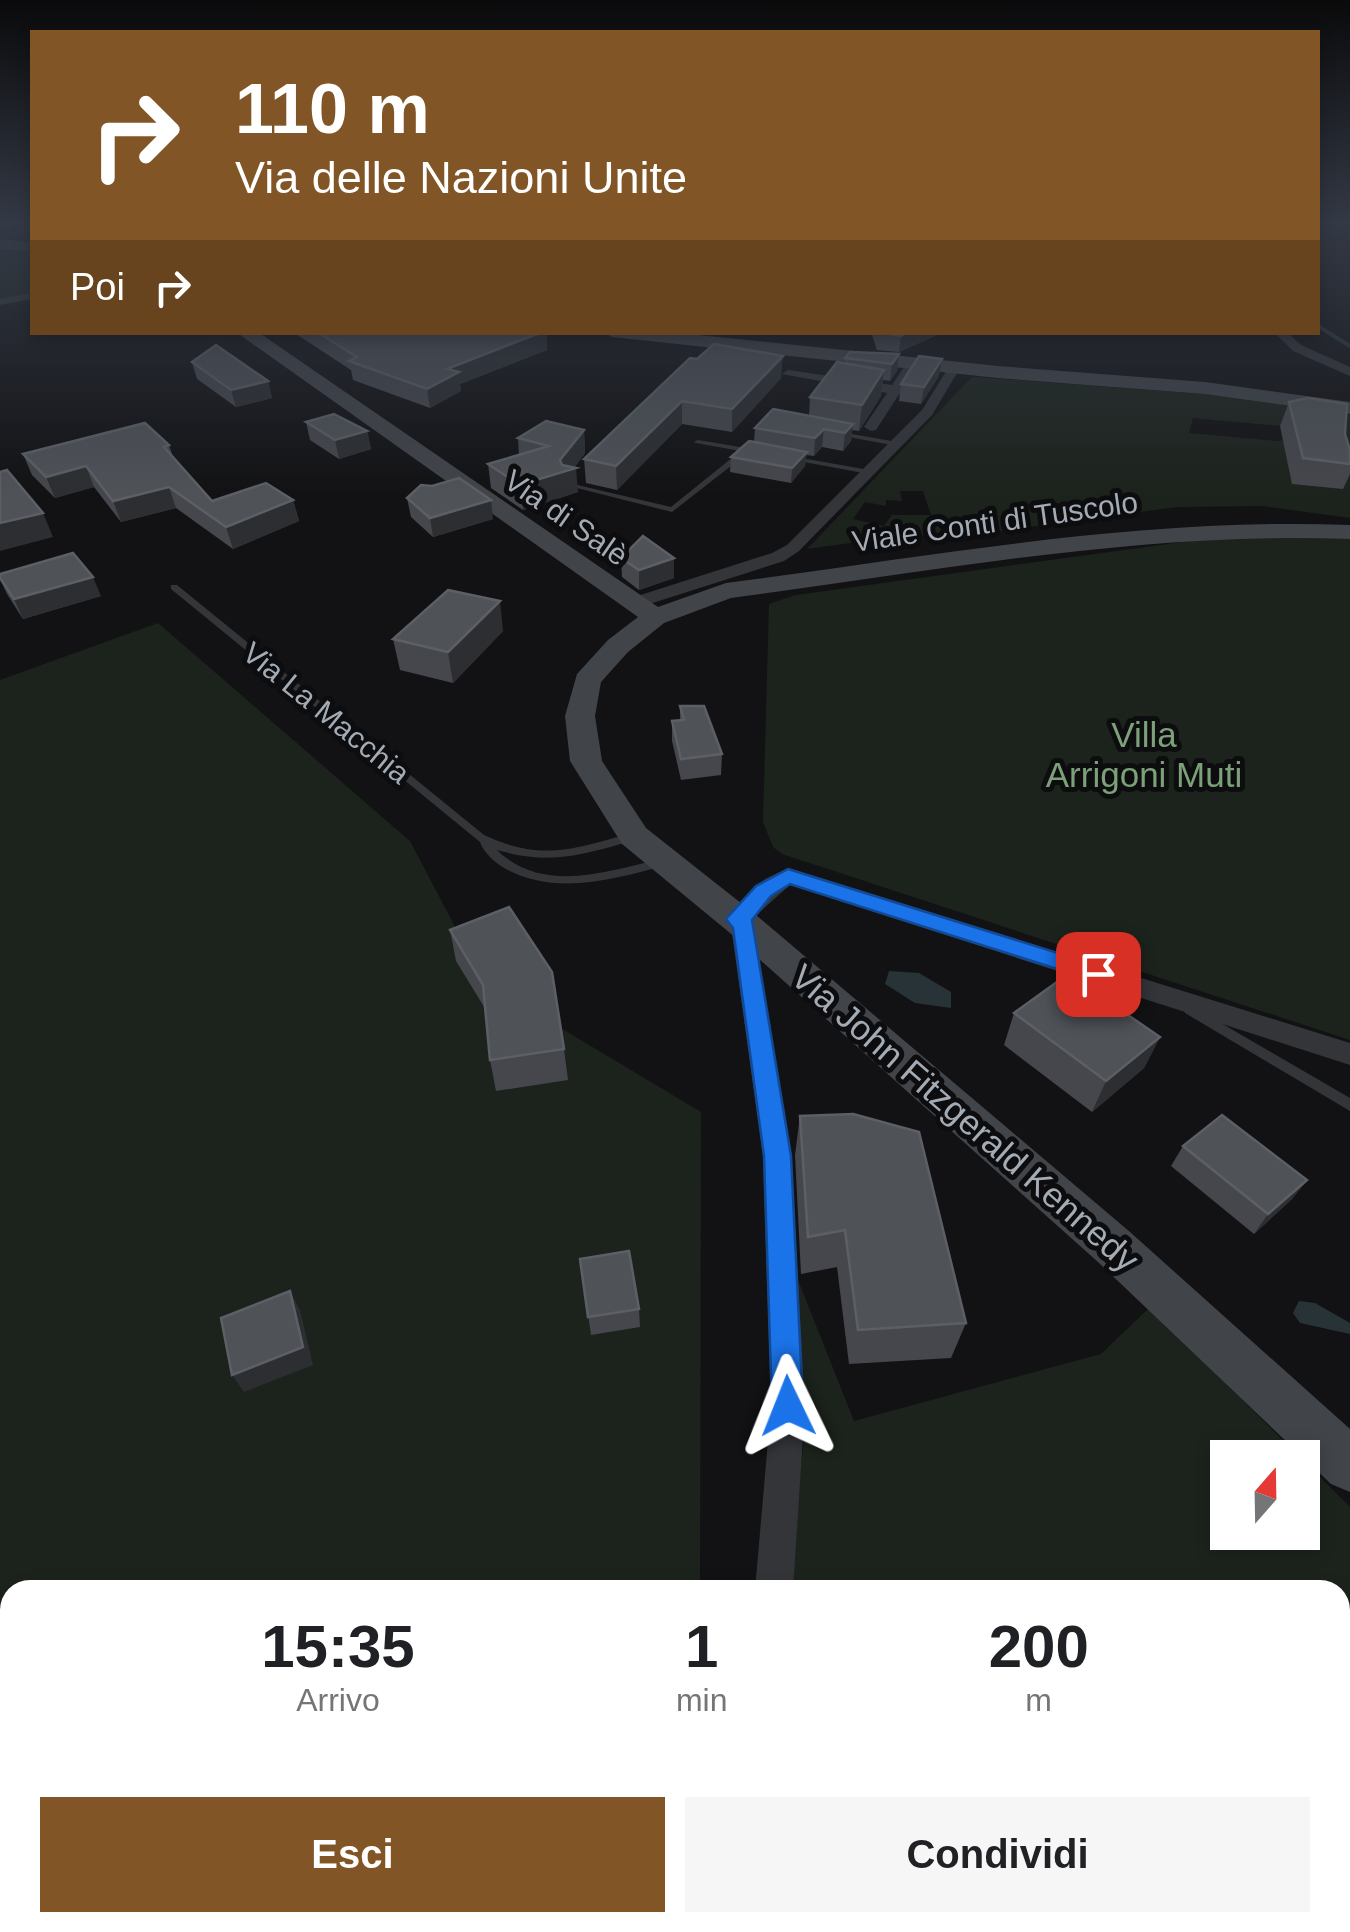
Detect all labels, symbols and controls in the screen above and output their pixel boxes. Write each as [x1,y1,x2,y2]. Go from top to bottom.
icon: right [70,70,200,200]
text: 110 m [235,70,430,148]
text: Via delle Nazioni Unite [235,152,687,203]
icon: right [145,260,200,315]
text: Poi [70,266,125,308]
street label: Via di Salè [498,463,634,572]
street label: Viale Conti di Tuscolo [850,485,1140,558]
street label: Via La Macchia [236,635,416,790]
park label: Villa Arrigoni Muti [1046,715,1242,794]
pin [1056,932,1141,1017]
icon: arrive [1071,947,1126,1002]
street label: Via John Fitzgerald Kennedy [784,956,1147,1279]
position arrow [736,1354,840,1458]
north arrow [1210,1440,1320,1550]
map controls [1210,1440,1320,1550]
text: 15:35 [261,1613,415,1680]
text: 1 [685,1613,718,1680]
text: 200 [989,1613,1089,1680]
text: Arrivo [296,1682,380,1718]
text: min [676,1682,727,1718]
text: m [1025,1682,1052,1718]
button: Esci [40,1797,665,1912]
button: Condividi [685,1797,1310,1912]

